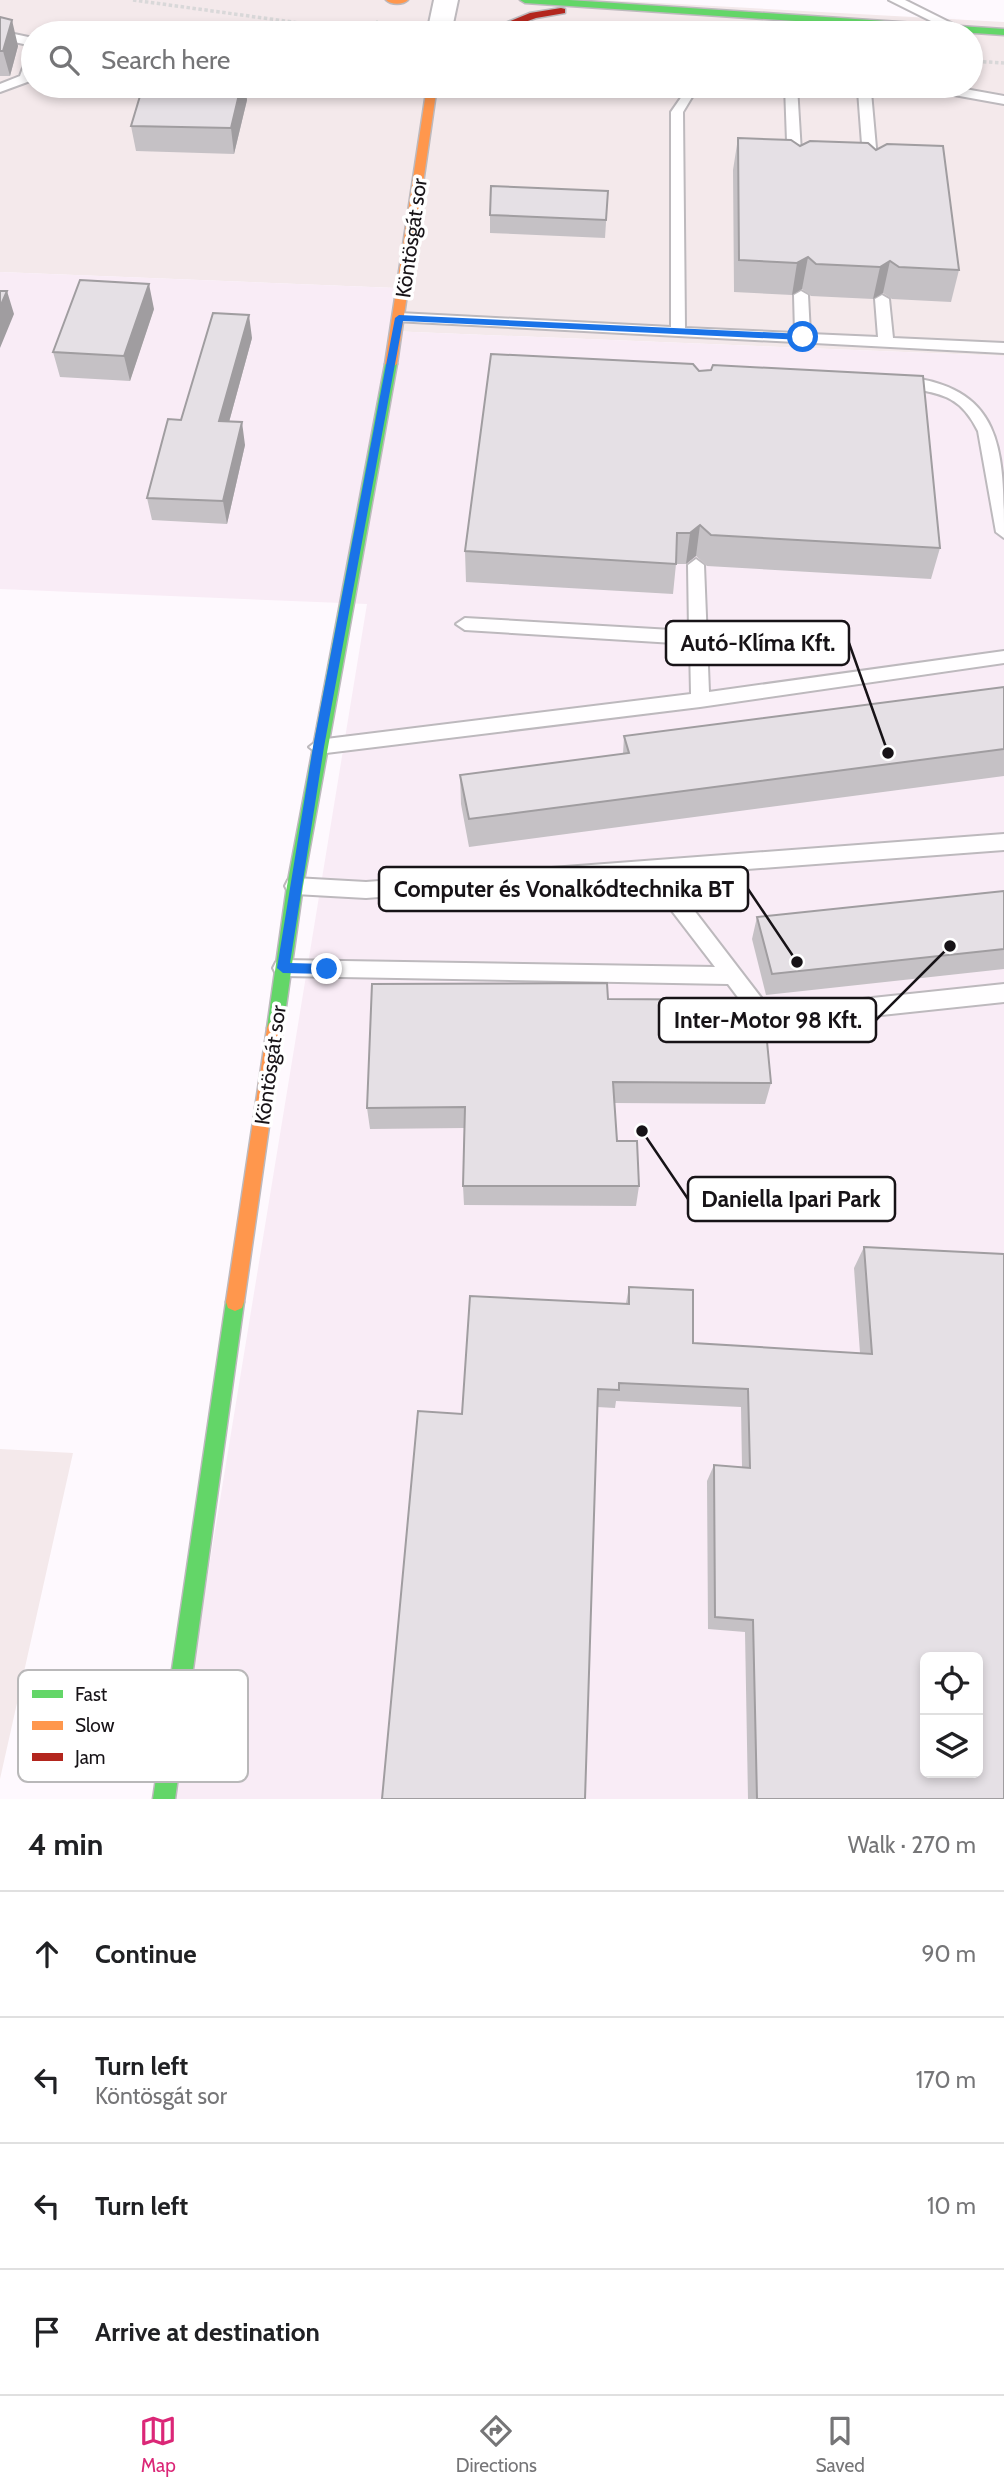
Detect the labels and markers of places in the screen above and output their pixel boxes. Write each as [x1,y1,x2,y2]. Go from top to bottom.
callout: Autó-Klíma Kft. [666,621,849,665]
callout: Computer és Vonalkódtechnika BT [379,867,748,911]
callout: Inter-Motor 98 Kft. [659,998,876,1042]
callout: Daniella Ipari Park [688,1177,895,1221]

